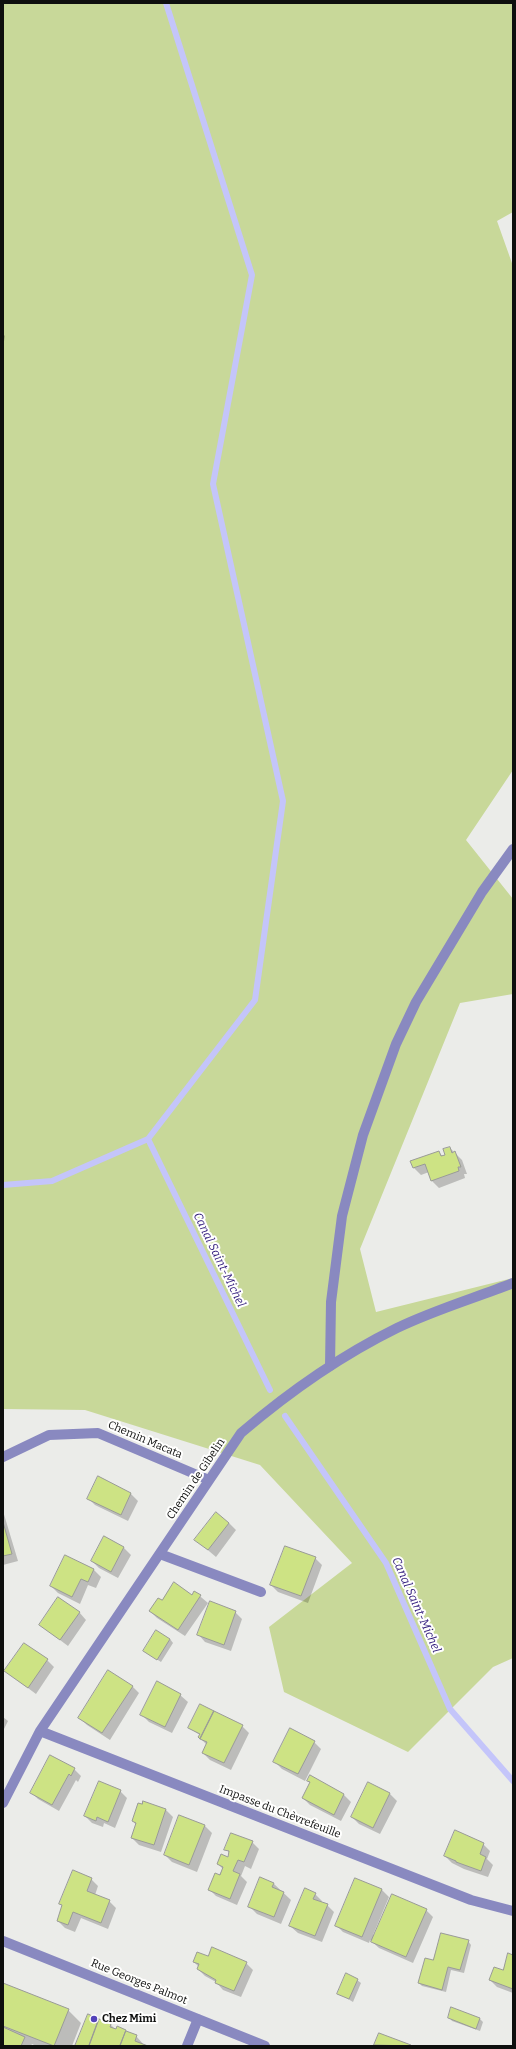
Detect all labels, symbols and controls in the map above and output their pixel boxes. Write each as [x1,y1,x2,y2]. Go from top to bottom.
water label: Canal Saint-Michel [190,1210,248,1310]
street label: Chemin Macata [106,1418,184,1462]
street label: Chemin de Gibelin [164,1436,228,1522]
water label: Canal Saint-Michel [388,1555,444,1655]
street label: Impasse du Chèvrefeuille [217,1783,343,1841]
street label: Rue Georges Palmot [89,1957,189,2007]
place label: Chez Mimi [102,2012,156,2026]
marker: Chez Mimi [89,2014,99,2024]

